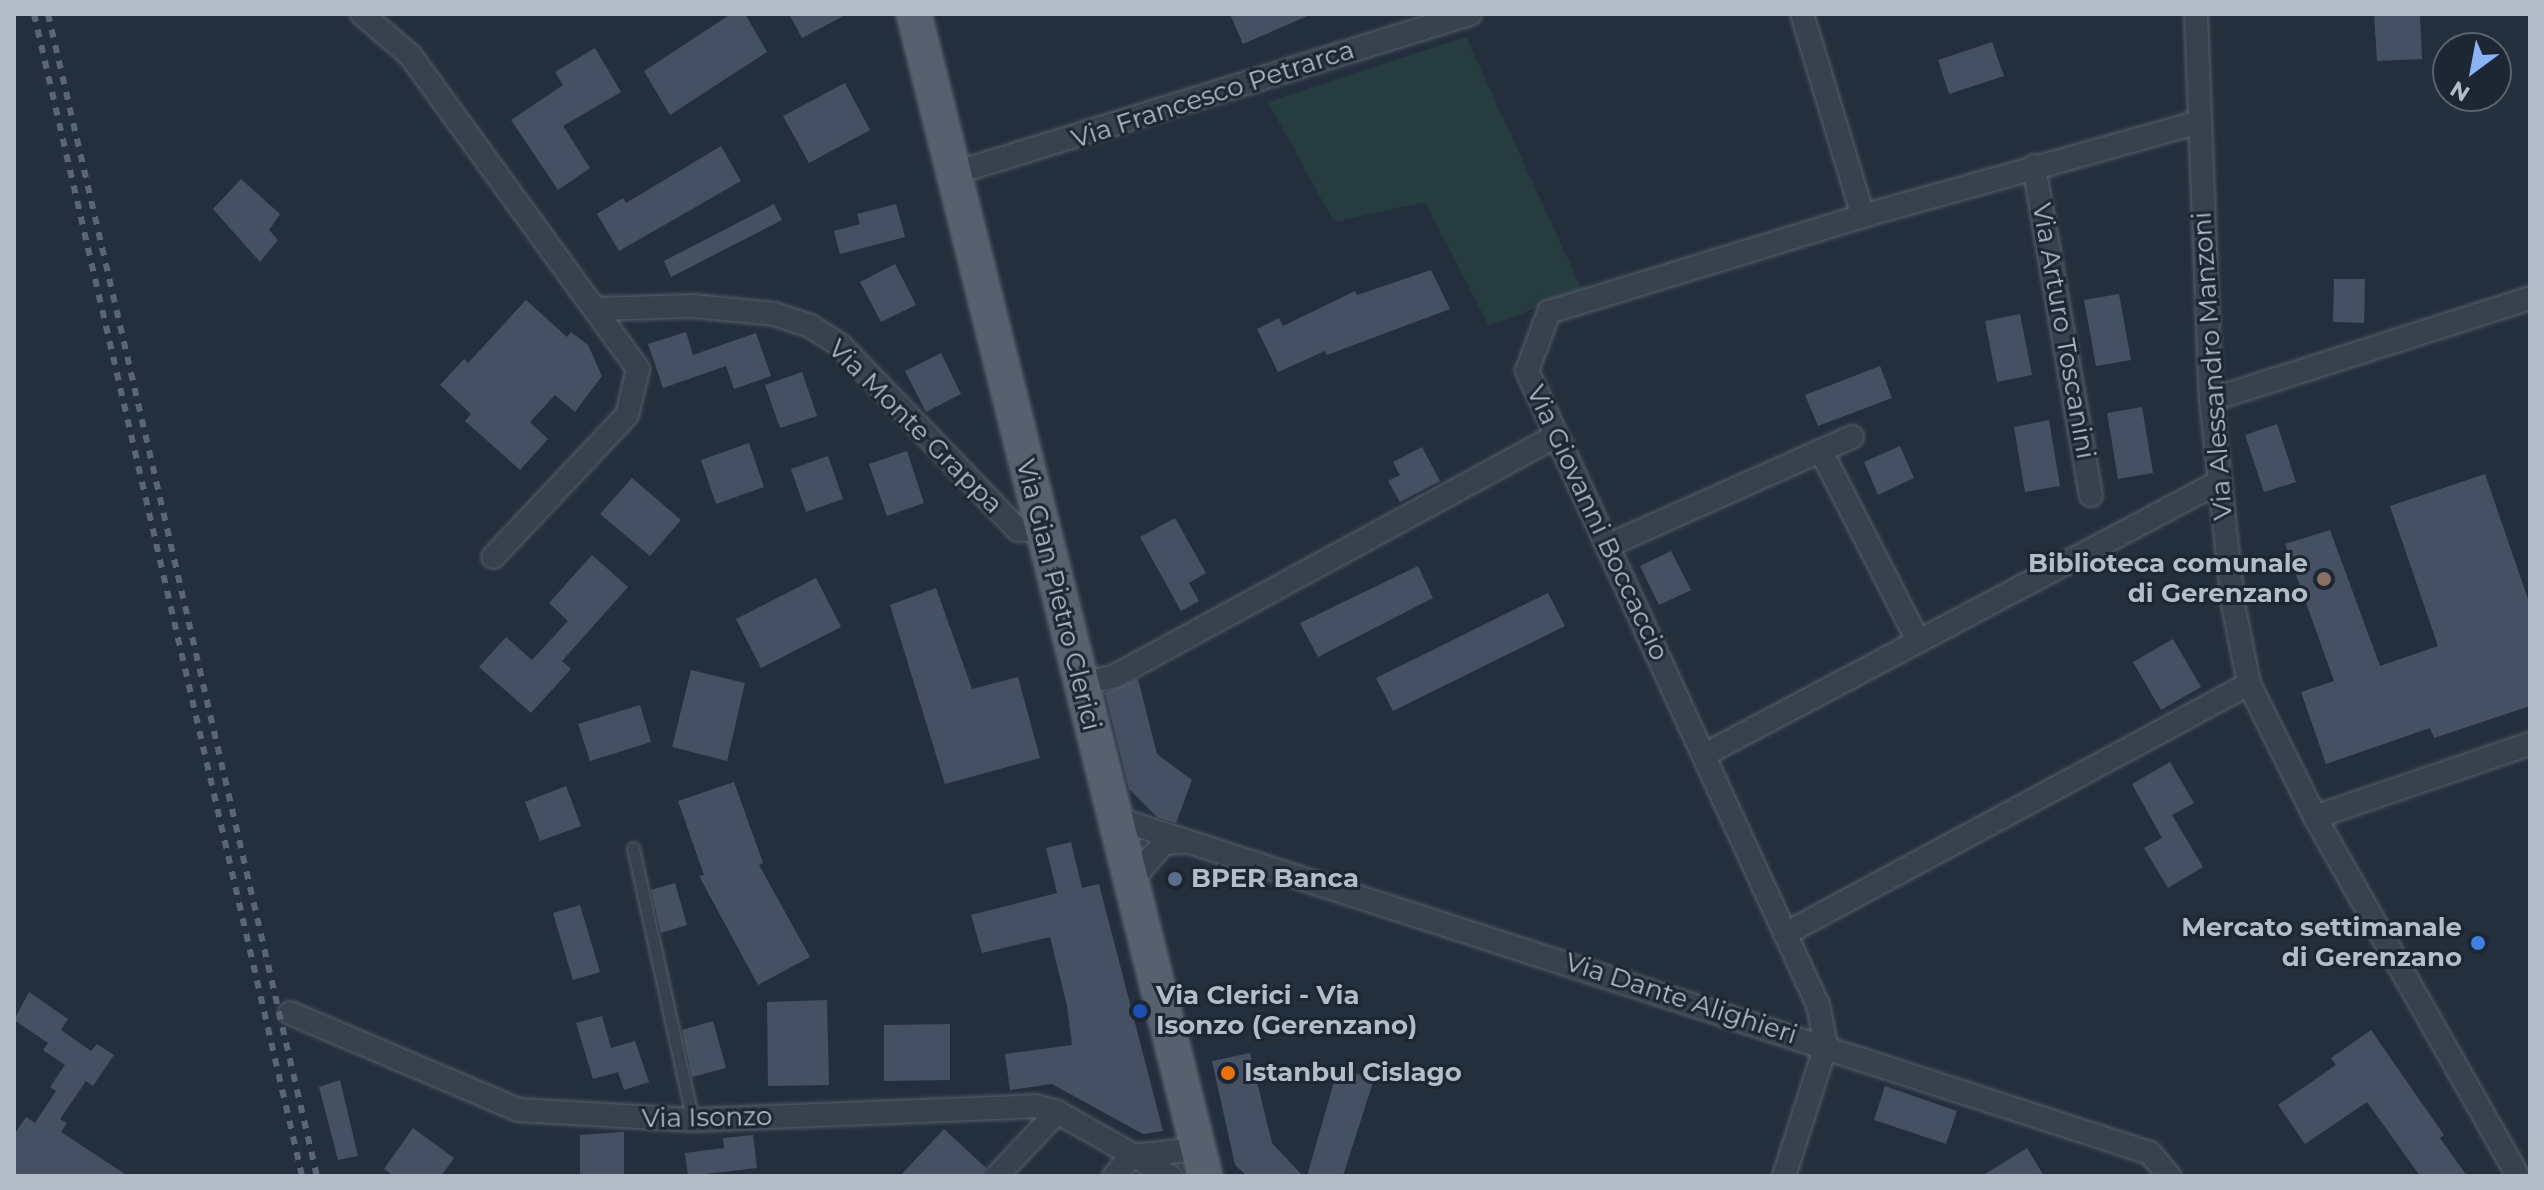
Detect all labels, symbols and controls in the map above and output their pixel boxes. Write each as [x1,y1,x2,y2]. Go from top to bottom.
north arrow [2432,32,2512,112]
street label: Via Francesco Petrarca [1068,35,1358,155]
text: N [2445,75,2475,107]
street label: Via Arturo Toscanini [2025,201,2101,461]
street label: Via Alessandro Manzoni [2187,211,2239,521]
street label: Via Monte Grappa [821,333,1009,521]
street label: Via Giovanni Boccaccio [1519,380,1675,666]
street label: Via Gian Pietro Clerici [1009,456,1107,734]
place label: Biblioteca comunale di Gerenzano [2028,548,2308,610]
marker: Biblioteca comunale di Gerenzano [2315,570,2333,588]
place label: BPER Banca [1191,863,1359,895]
marker: BPER Banca [1166,870,1184,888]
place label: Mercato settimanale di Gerenzano [2181,912,2462,974]
marker: Mercato settimanale di Gerenzano [2469,934,2487,952]
street label: Via Dante Alighieri [1561,947,1801,1051]
place label: Via Clerici - Via Isonzo (Gerenzano) [1156,980,1417,1042]
marker: Via Clerici - Via Isonzo (Gerenzano) [1131,1002,1149,1020]
place label: Istanbul Cislago [1244,1057,1462,1089]
marker: Istanbul Cislago [1219,1064,1237,1082]
street label: Via Isonzo [641,1101,773,1135]

